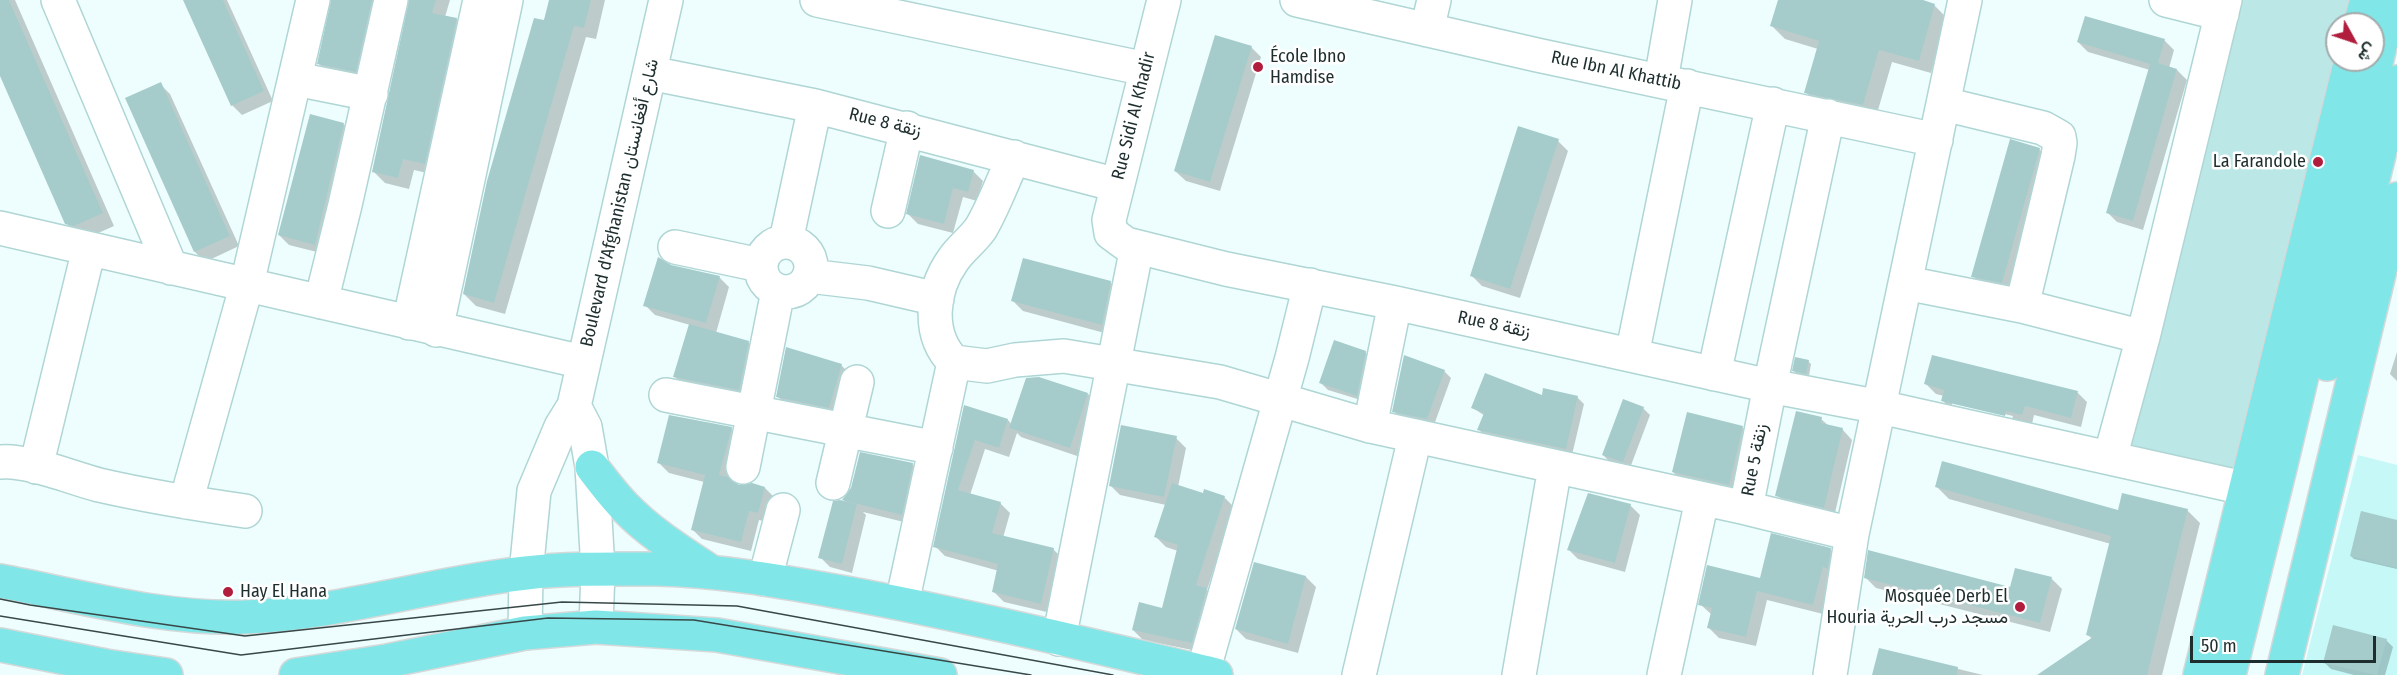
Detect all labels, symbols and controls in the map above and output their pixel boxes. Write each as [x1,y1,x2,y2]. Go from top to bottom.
north arrow [2325,12,2385,72]
text: ش [2354,39,2381,66]
place label: École Ibno Hamdise [1270,46,1346,88]
street label: Rue Ibn Al Khattib [1549,47,1683,95]
street label: Rue Sidi Al Khadir [1108,50,1160,182]
street label: Boulevard d'Afghanistan شارع أفغانستان [576,57,664,349]
marker: École Ibno Hamdise [1251,60,1265,74]
street label: Rue 8 زنقة [847,104,923,142]
place label: La Farandole [2213,151,2306,173]
marker: La Farandole [2311,155,2325,169]
street label: Rue 8 زنقة [1456,307,1532,343]
street label: Rue 5 زنقة [1737,422,1773,498]
place label: Hay El Hana [240,581,327,603]
marker: Hay El Hana [221,585,235,599]
place label: Mosquée Derb El Houria مسجد درب الحرية [1827,586,2008,628]
marker: Mosquée Derb El Houria مسجد درب الحرية [2013,600,2027,614]
scale bar [2193,624,2379,662]
text: 50 m [2201,635,2237,657]

